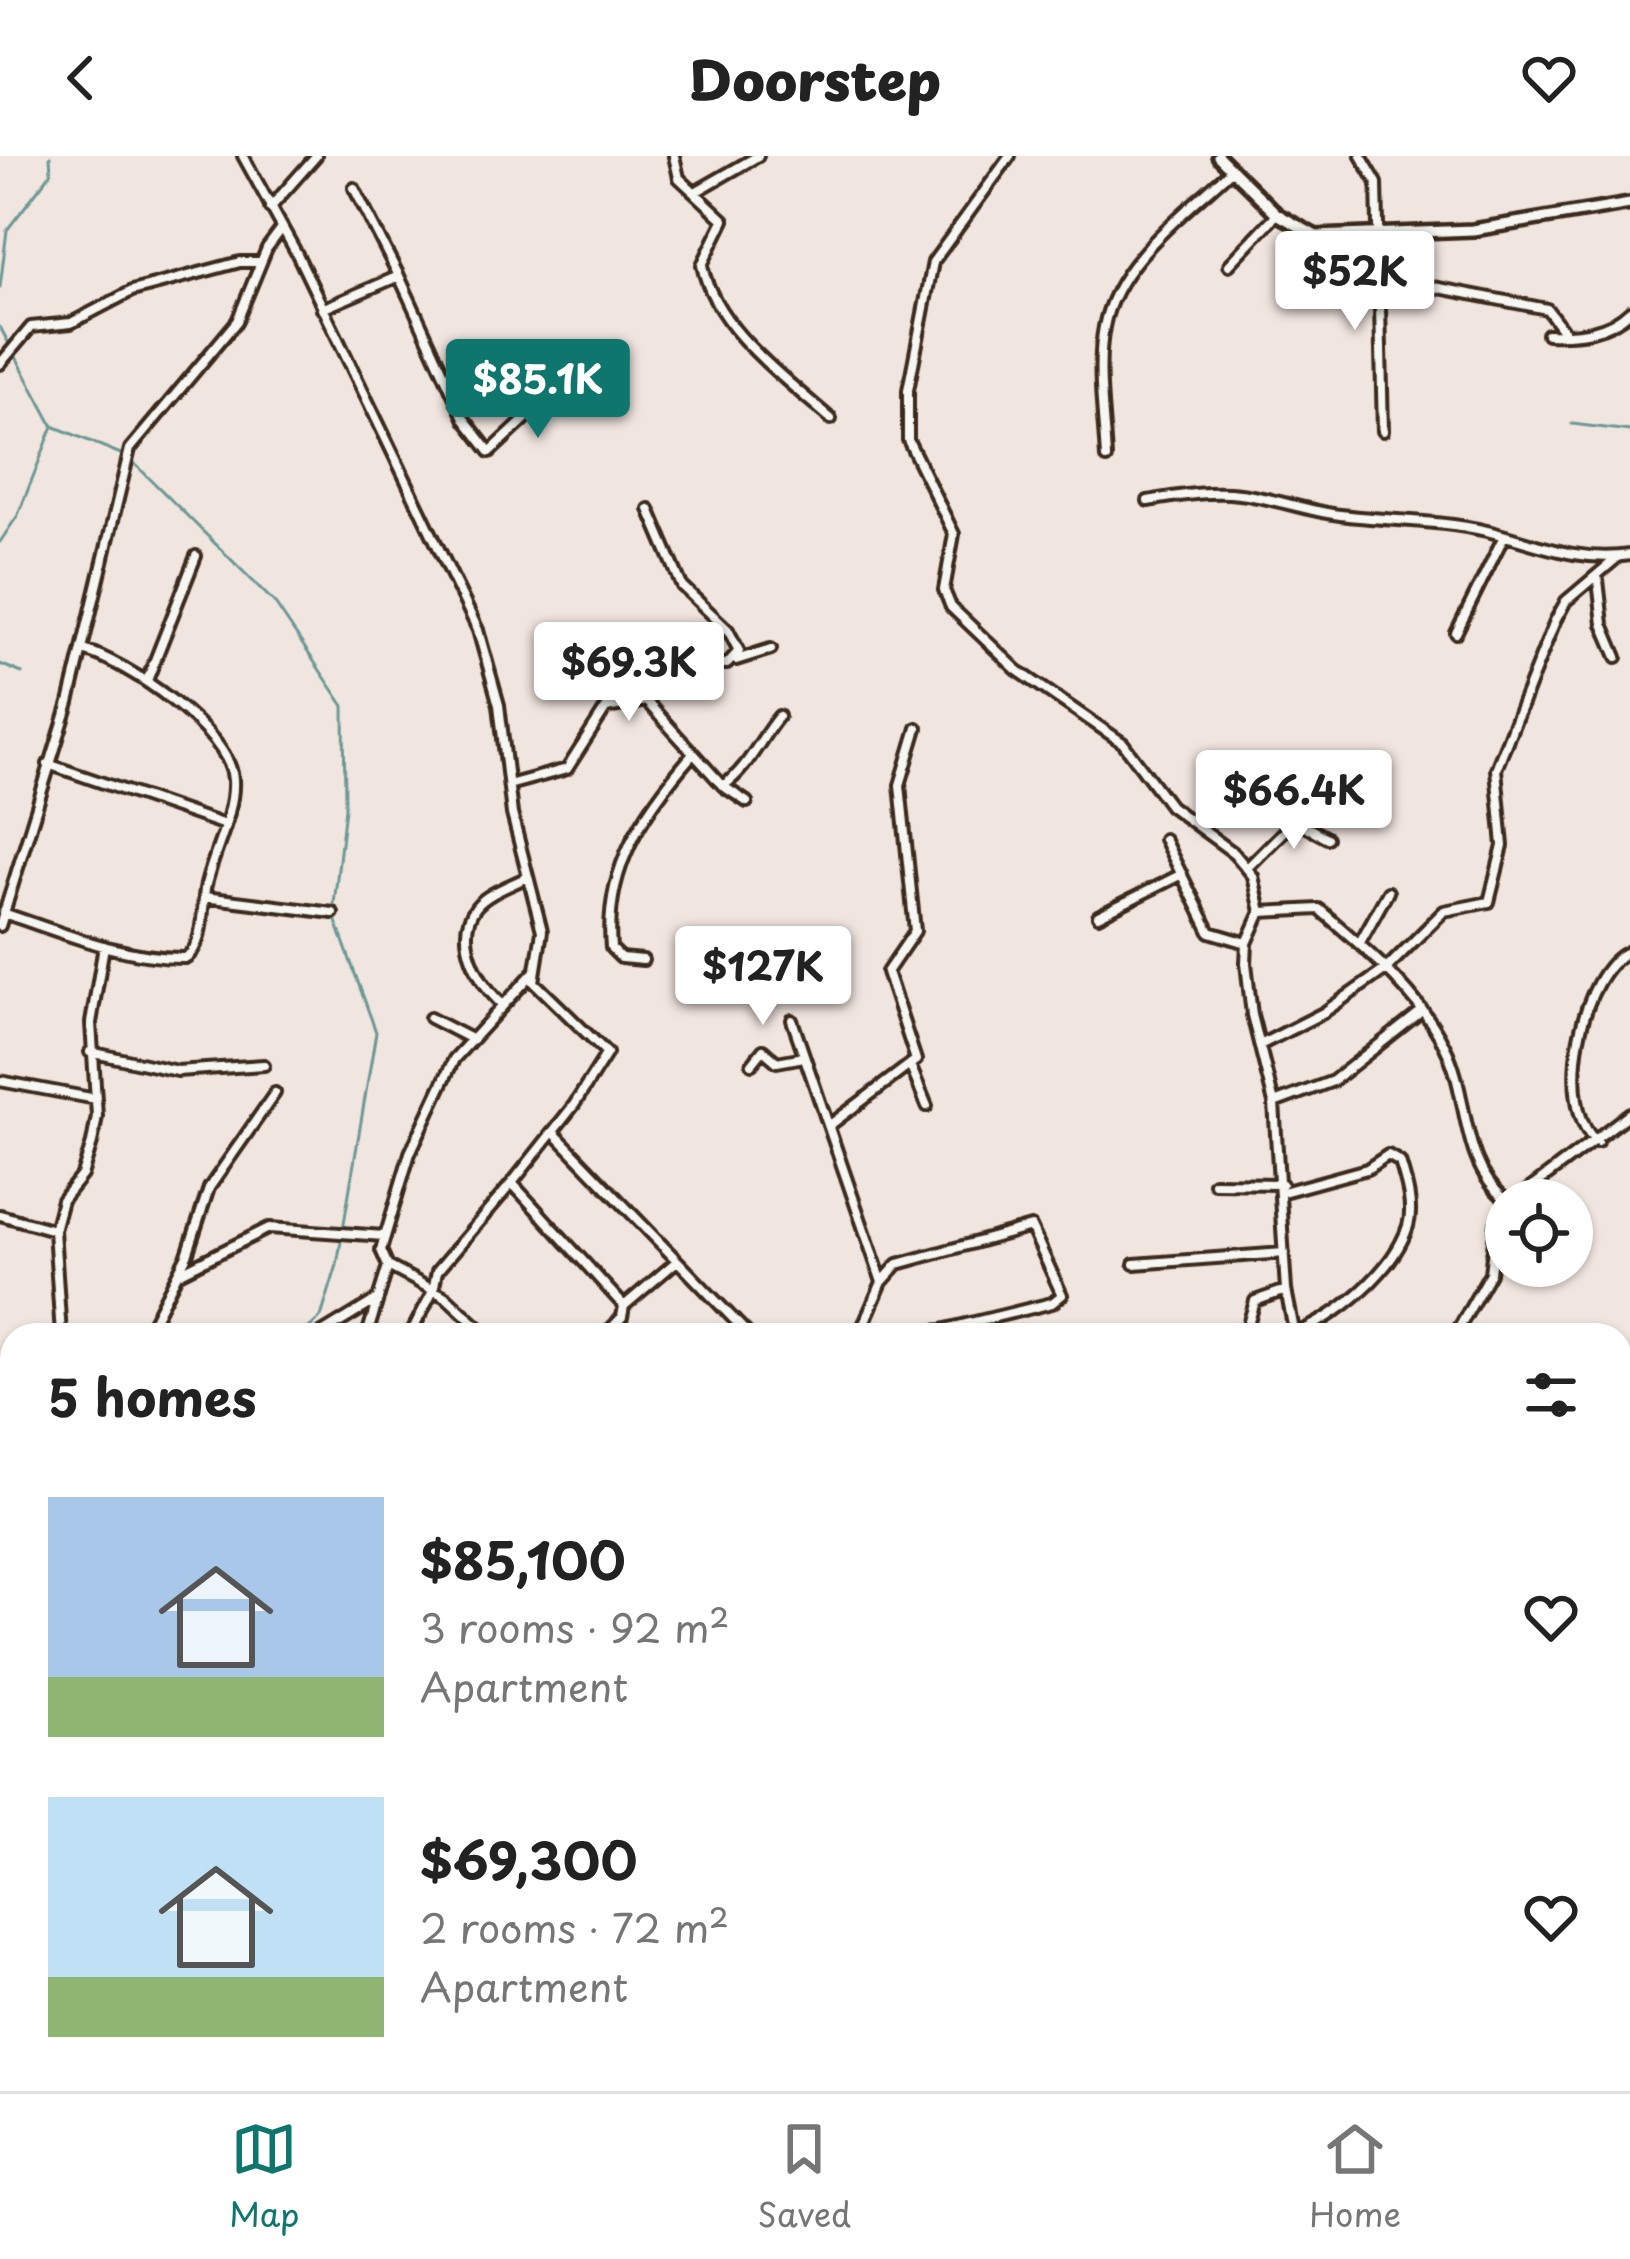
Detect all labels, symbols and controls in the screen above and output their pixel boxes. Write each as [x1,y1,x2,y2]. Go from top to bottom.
text: Doorstep [689,38,941,119]
icon: back [48,45,114,111]
icon: heart [1516,45,1582,111]
pin: $52K [1284,231,1426,333]
text: $52K [1302,240,1408,299]
pin: $85.1K [440,339,636,441]
text: $85.1K [473,348,603,407]
pin: $69.3K [531,622,727,724]
text: $69.3K [561,631,697,690]
pin: $66.4K [1196,750,1392,852]
text: $66.4K [1223,759,1365,818]
pin: $127K [679,926,847,1028]
text: $127K [702,935,824,994]
map controls [1485,1179,1593,1287]
button: locate [1485,1179,1593,1287]
text: 5 homes [48,1357,257,1434]
icon: filters [1518,1362,1584,1428]
text: $85,100 [420,1520,626,1597]
icon: home [144,1545,288,1689]
icon: heart [1518,1584,1584,1650]
text: 3 rooms · 92 m² [420,1597,730,1656]
text: Apartment [420,1656,628,1715]
text: $69,300 [420,1820,637,1897]
icon: home [144,1845,288,1989]
icon: heart [1518,1884,1584,1950]
text: 2 rooms · 72 m² [420,1897,729,1956]
text: Apartment [420,1956,628,2015]
tab: Map [229,2116,300,2238]
tab: Saved [758,2116,851,2238]
tab: Home [1309,2116,1401,2238]

